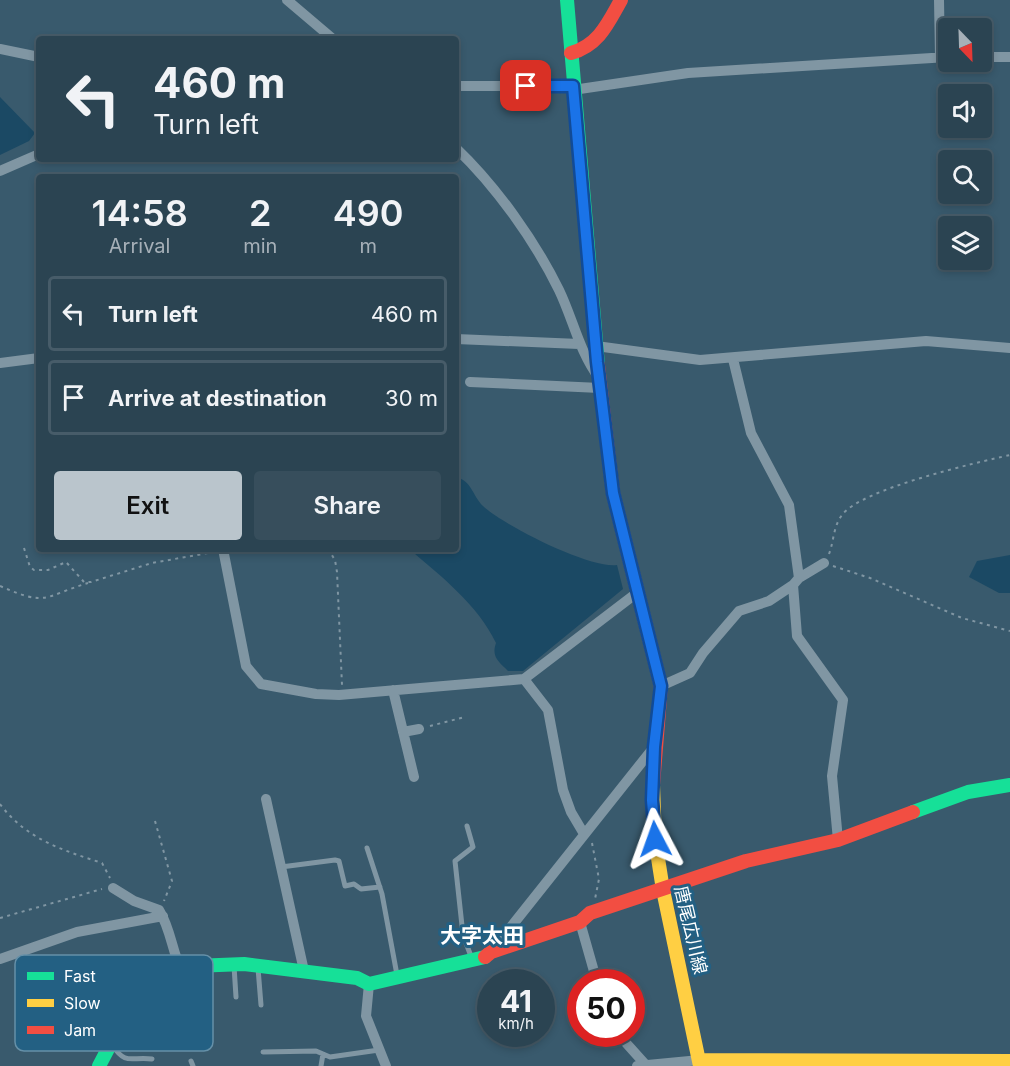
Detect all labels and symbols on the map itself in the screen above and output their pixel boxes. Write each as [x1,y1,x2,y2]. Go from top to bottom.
north arrow [938,18,992,72]
pin [500,60,551,111]
position arrow [623,807,687,871]
street label: 唐尾広川線 [671,884,711,976]
district label: 大字太田 [440,923,524,948]
legend [15,955,213,1051]
text: Fast [64,966,96,986]
speed limit sign: 50 [567,969,645,1047]
text: Slow [64,993,101,1013]
text: Jam [64,1020,96,1040]

